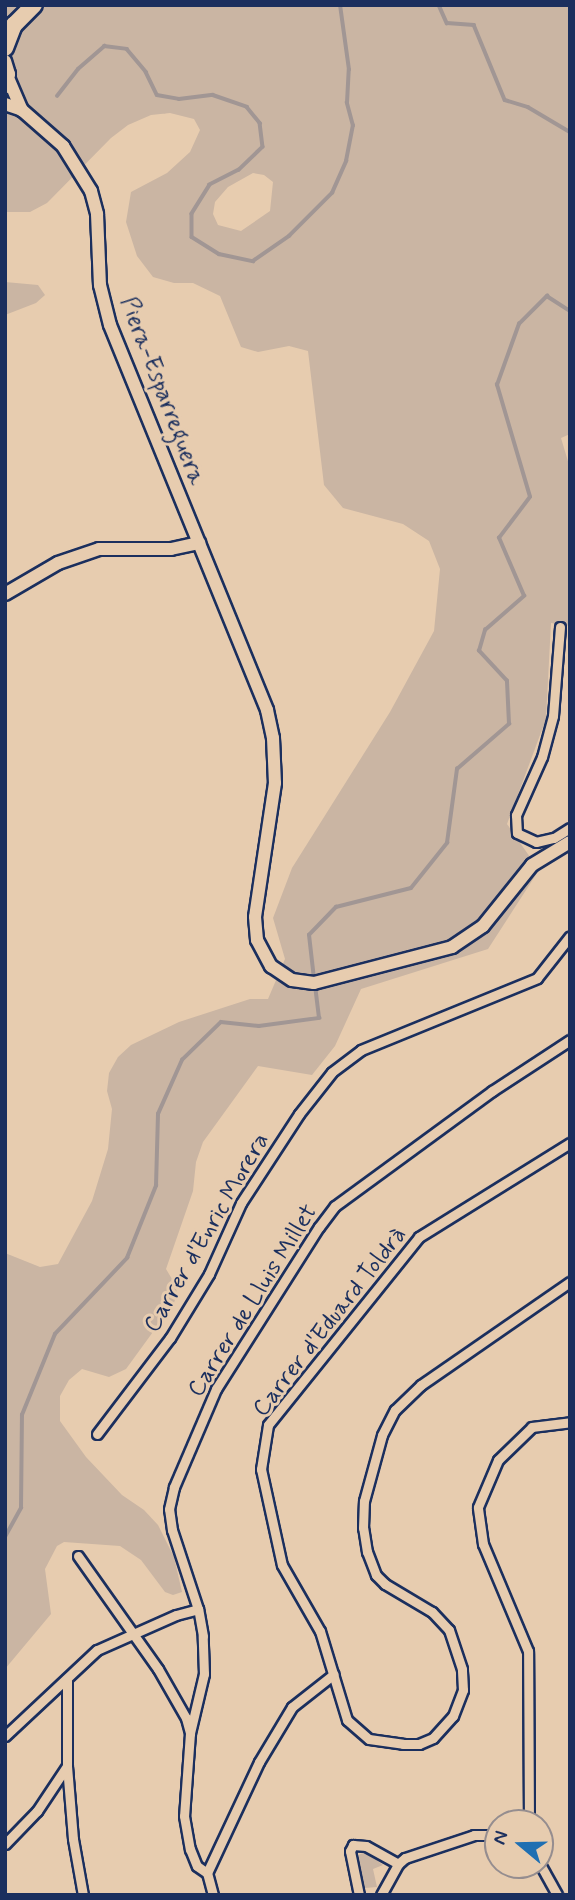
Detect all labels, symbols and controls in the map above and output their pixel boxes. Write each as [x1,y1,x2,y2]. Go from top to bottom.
street label: Piera-Esparreguera [113,293,211,489]
street label: Carrer d'Enric Morera [137,1127,277,1339]
street label: Carrer de Lluis Millet [182,1198,324,1404]
street label: Carrer d'Eduard Toldrà [247,1222,413,1422]
north arrow [484,1809,554,1879]
text: N [487,1828,514,1848]

